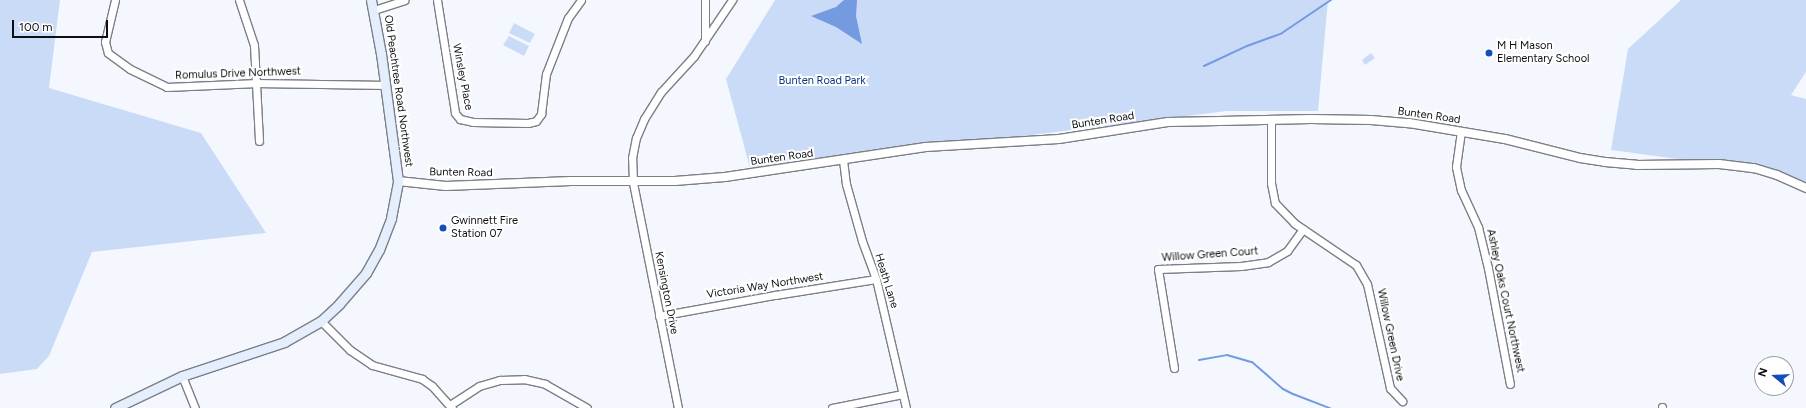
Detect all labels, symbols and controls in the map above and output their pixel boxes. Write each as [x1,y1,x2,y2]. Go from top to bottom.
scale bar [14,12,110,38]
street label: Old Peachtree Road Northwest [381,14,415,168]
text: 100 m [19,20,53,34]
place label: M H Mason Elementary School [1497,40,1589,66]
street label: Winsley Place [449,43,475,111]
marker: M H Mason Elementary School [1484,48,1494,58]
street label: Romulus Drive Northwest [175,65,301,83]
park label: Bunten Road Park [779,74,865,88]
street label: Bunten Road [1397,105,1461,127]
street label: Bunten Road [1071,110,1135,132]
street label: Bunten Road [750,147,814,169]
street label: Bunten Road [429,166,493,180]
place label: Gwinnett Fire Station 07 [451,215,518,241]
marker: Gwinnett Fire Station 07 [438,223,448,233]
street label: Ashley Oaks Court Northwest [1483,228,1527,374]
street label: Willow Green Court [1161,245,1259,265]
street label: Kensington Drive [652,251,680,335]
street label: Heath Lane [871,252,901,310]
street label: Victoria Way Northwest [706,270,824,302]
street label: Willow Green Drive [1374,288,1406,382]
north arrow [1754,356,1794,396]
text: N [1756,366,1771,379]

